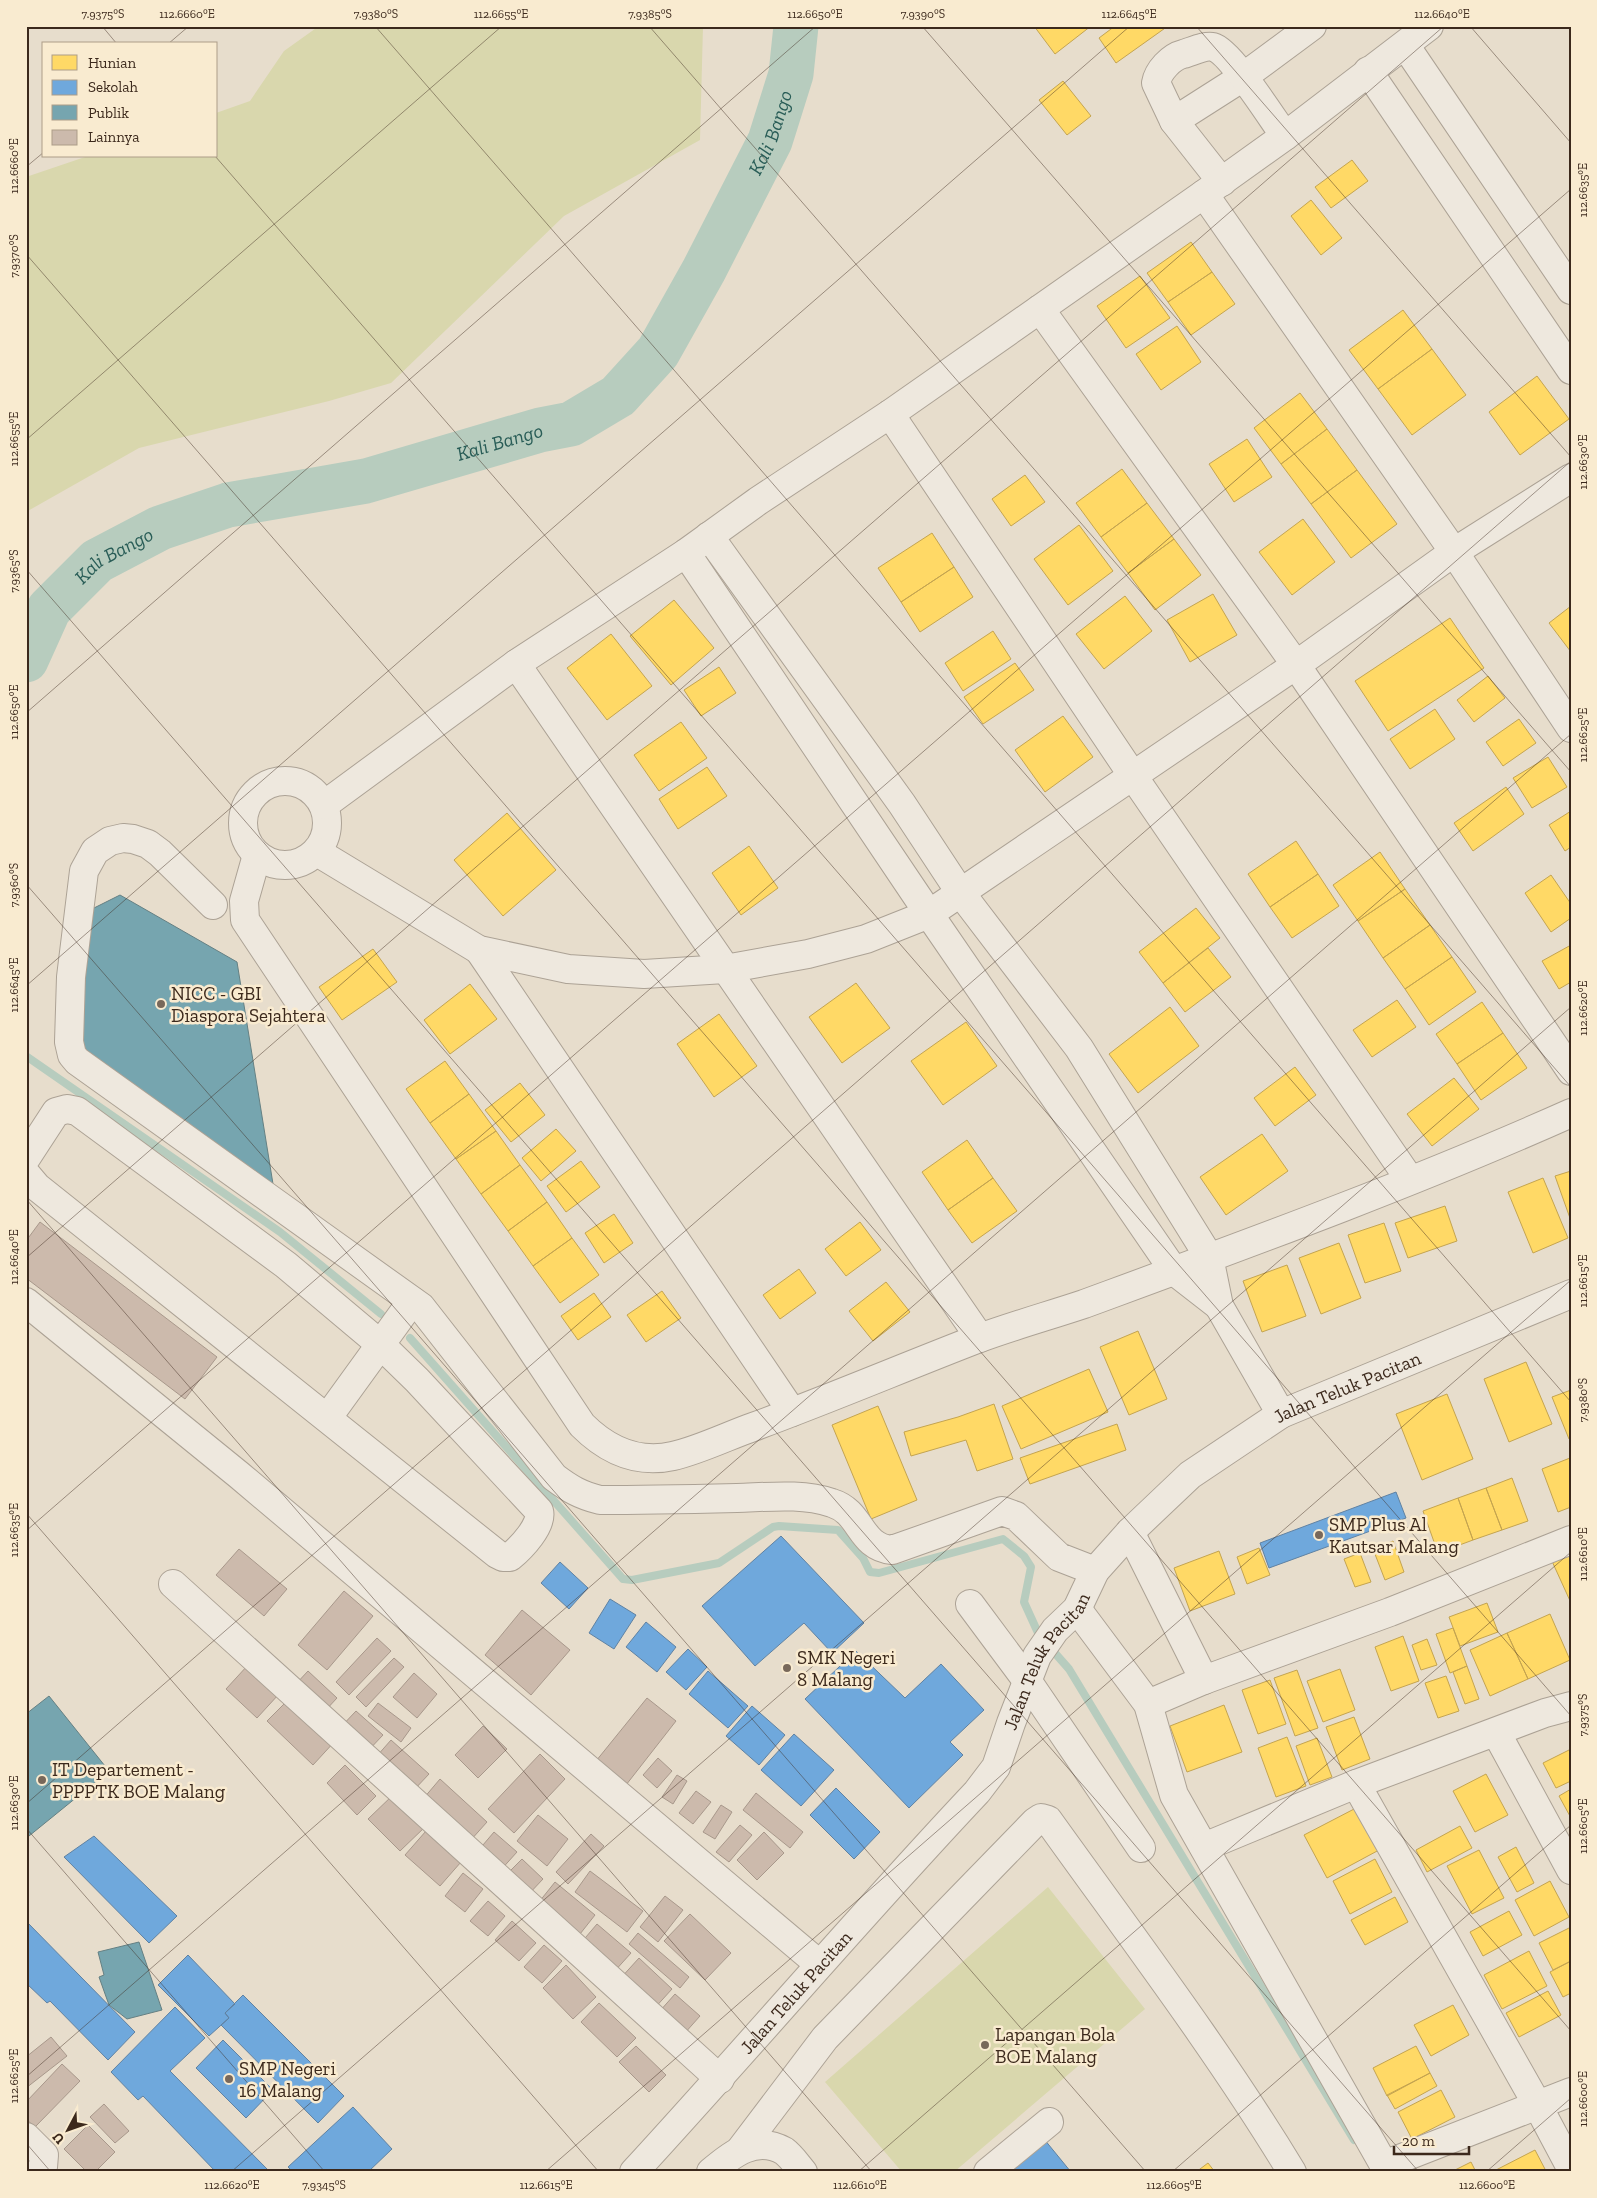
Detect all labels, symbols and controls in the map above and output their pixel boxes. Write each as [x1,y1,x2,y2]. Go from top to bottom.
text: 7.9375°S [82,7,124,21]
text: 112.6660°E [159,7,215,21]
text: 7.9380°S [354,7,398,21]
text: 112.6655°E [474,7,528,21]
text: 7.9385°S [628,7,672,21]
text: 112.6650°E [787,7,843,21]
text: 7.9390°S [901,7,945,21]
text: 112.6645°E [1102,7,1156,21]
text: 112.6640°E [1414,7,1470,21]
legend [42,42,218,158]
text: Hunian [88,54,136,72]
text: Sekolah [88,78,139,96]
water label: Kali Bango [743,87,797,179]
text: Publik [88,104,129,122]
text: Lainnya [88,128,139,146]
text: 112.6660°E [7,138,21,194]
text: 112.6635°E [1576,163,1590,217]
text: 7.9370°S [7,234,21,278]
text: 112.6655°E [7,412,21,466]
water label: Kali Bango [454,418,546,466]
text: 112.6630°E [1576,434,1590,490]
water label: Kali Bango [69,522,157,589]
text: 7.9365°S [7,549,21,593]
text: 112.6650°E [7,684,21,740]
text: 112.6625°E [1576,708,1590,762]
text: 7.9360°S [7,863,21,907]
text: 112.6645°E [7,958,21,1012]
text: 112.6620°E [1576,980,1590,1036]
place label: NICC - GBI Diaspora Sejahtera [171,982,326,1027]
marker: NICC - GBI Diaspora Sejahtera [155,998,167,1010]
text: 112.6640°E [7,1229,21,1285]
text: 112.6615°E [1576,1254,1590,1308]
street label: Jalan Teluk Pacitan [1269,1346,1424,1428]
text: 7.9380°S [1576,1378,1590,1422]
text: 112.6635°E [7,1503,21,1557]
place label: SMP Plus Al Kautsar Malang [1329,1513,1459,1558]
text: 112.6610°E [1576,1527,1590,1581]
marker: SMP Plus Al Kautsar Malang [1313,1529,1325,1541]
street label: Jalan Teluk Pacitan [999,1589,1095,1733]
place label: SMK Negeri 8 Malang [797,1646,895,1691]
marker: SMK Negeri 8 Malang [781,1662,793,1674]
text: 7.9375°S [1576,1694,1590,1736]
place label: IT Departement - PPPPTK BOE Malang [52,1758,226,1803]
marker: IT Departement - PPPPTK BOE Malang [36,1774,48,1786]
text: 112.6630°E [7,1775,21,1831]
text: 112.6605°E [1576,1798,1590,1854]
street label: Jalan Teluk Pacitan [735,1926,857,2059]
place label: Lapangan Bola BOE Malang [995,2023,1115,2068]
marker: Lapangan Bola BOE Malang [979,2039,991,2051]
text: 112.6625°E [7,2049,21,2103]
place label: SMP Negeri 16 Malang [239,2057,336,2102]
text: 112.6600°E [1576,2071,1590,2127]
marker: SMP Negeri 16 Malang [223,2073,235,2085]
north arrow [42,2106,92,2156]
scale bar [1394,2123,1470,2155]
text: U [49,2129,68,2148]
text: 20 m [1402,2132,1435,2150]
text: 112.6620°E [204,2178,260,2192]
text: 7.9345°S [302,2178,346,2192]
text: 112.6615°E [519,2178,573,2192]
text: 112.6610°E [833,2178,887,2192]
text: 112.6605°E [1146,2178,1202,2192]
text: 112.6600°E [1459,2178,1515,2192]

